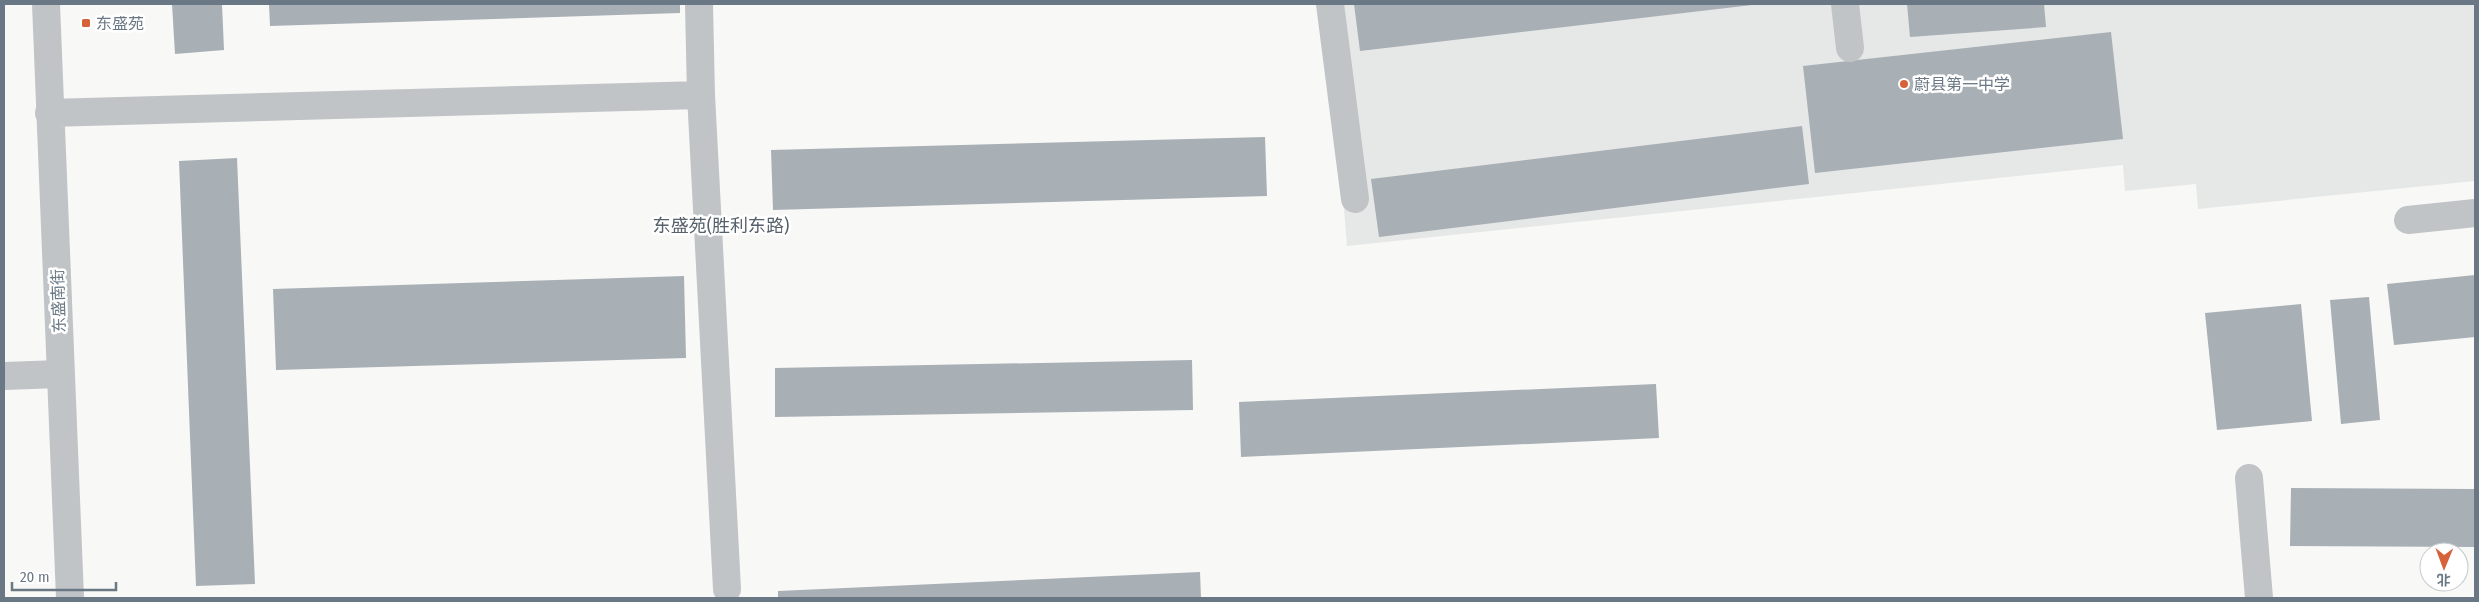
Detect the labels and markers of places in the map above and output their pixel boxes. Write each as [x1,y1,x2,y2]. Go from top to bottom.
place label: 东盛苑 [96,14,144,33]
marker: 东盛苑 [80,17,92,29]
place label: 蔚县第一中学 [1914,75,2010,94]
marker: 蔚县第一中学 [1898,78,1910,90]

